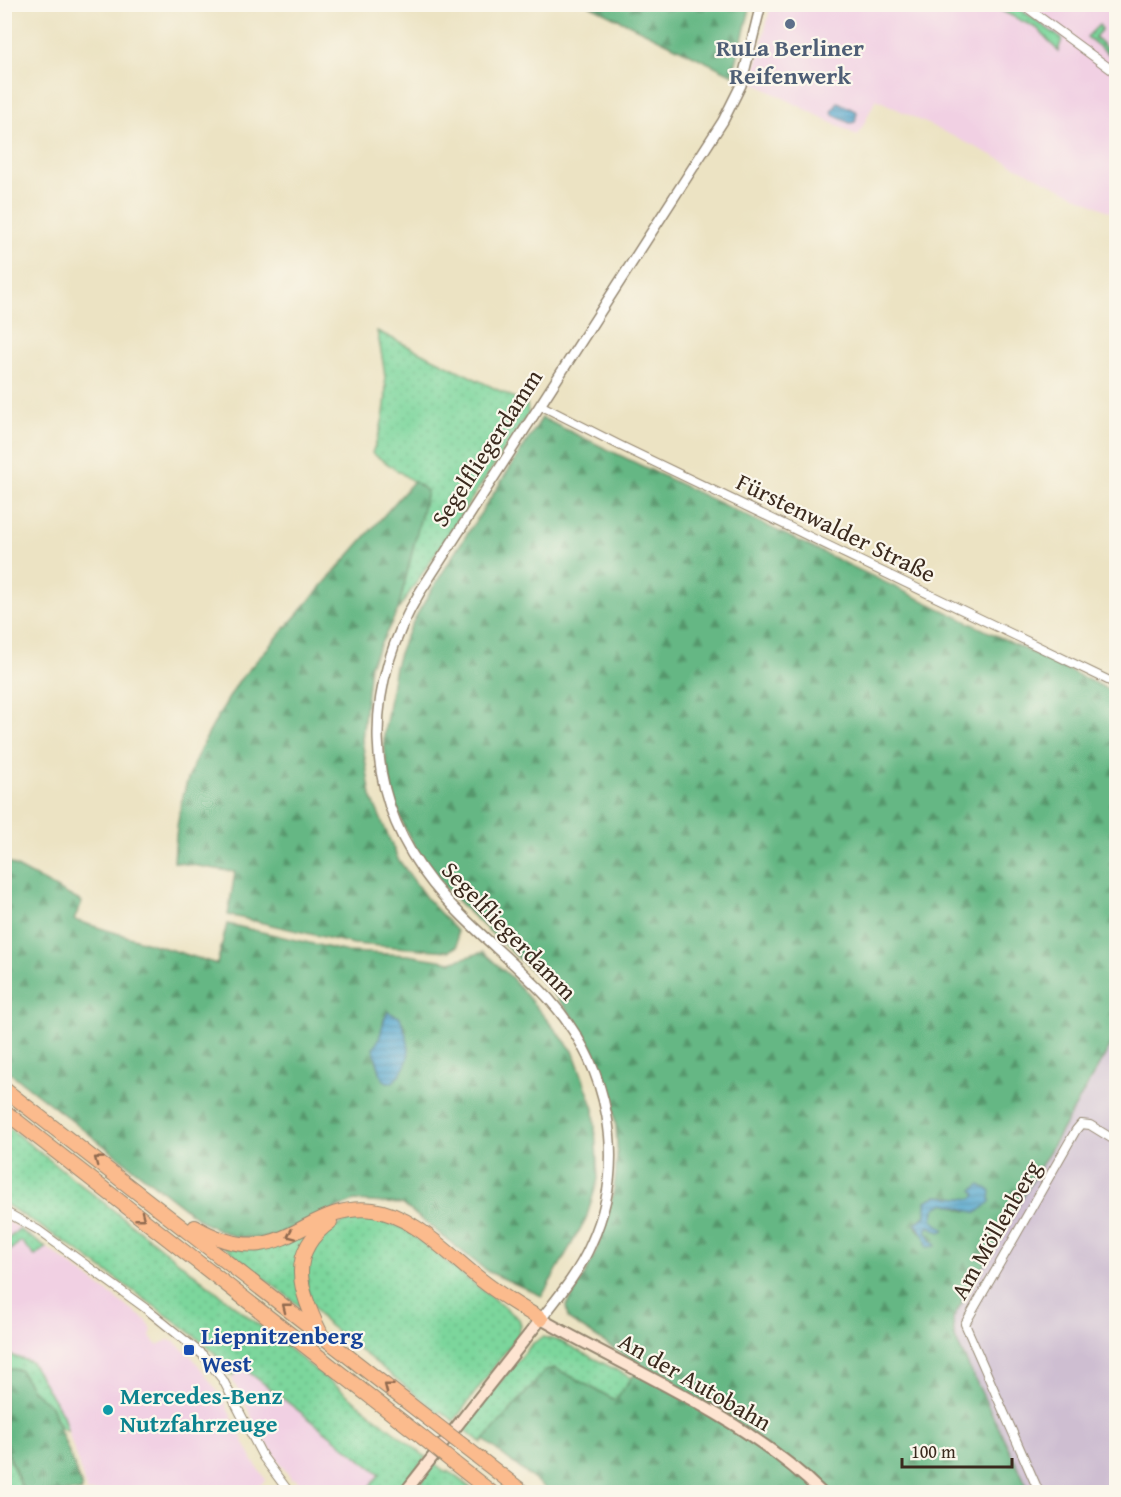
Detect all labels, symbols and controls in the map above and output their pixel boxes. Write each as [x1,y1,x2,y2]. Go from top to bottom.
marker: RuLa Berliner Reifenwerk [783,17,797,31]
place label: RuLa Berliner Reifenwerk [716,30,864,93]
street label: Segelfliegerdamm [422,362,551,533]
street label: Fürstenwalder Straße [731,464,942,591]
street label: Segelfliegerdamm [434,853,585,1008]
street label: Am Möllenberg [942,1154,1050,1306]
one-way arrow [93,1156,104,1167]
one-way arrow [134,1210,145,1221]
one-way arrow [287,1228,298,1240]
one-way arrow [282,1304,293,1315]
place label: Liepnitzenberg West [201,1318,363,1381]
street label: An der Autobahn [612,1324,779,1440]
marker: Liepnitzenberg West [182,1343,196,1357]
place label: Mercedes-Benz Nutzfahrzeuge [120,1378,283,1441]
one-way arrow [383,1383,394,1394]
marker: Mercedes-Benz Nutzfahrzeuge [101,1403,115,1417]
scale bar [902,1431,1012,1469]
text: 100 m [911,1438,956,1465]

